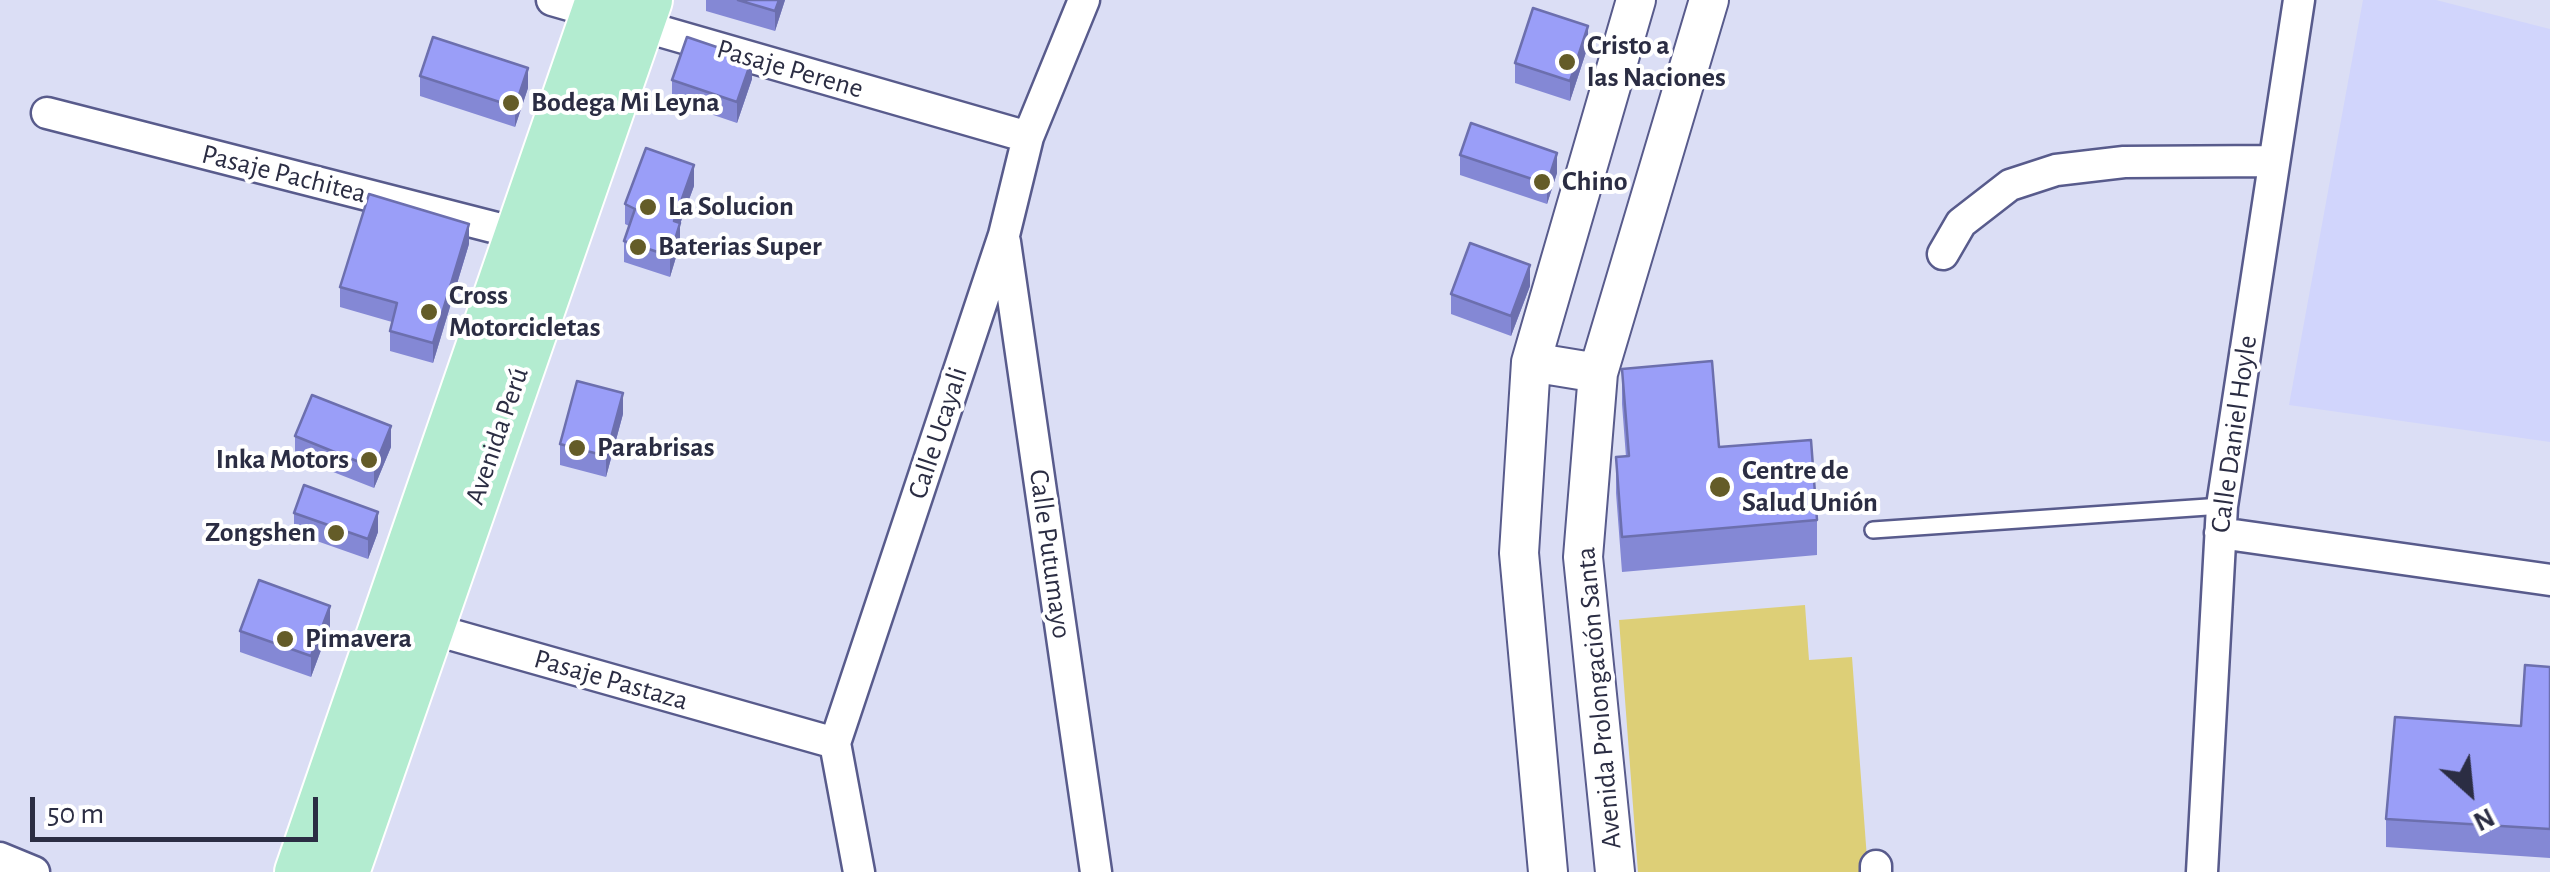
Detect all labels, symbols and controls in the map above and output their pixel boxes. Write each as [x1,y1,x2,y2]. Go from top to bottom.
place label: Cristo a las Naciones [1587,29,1726,95]
street label: Pasaje Perene [713,32,867,106]
marker: Cristo a las Naciones [1556,51,1578,73]
place label: Bodega Mi Leyna [531,86,720,120]
marker: Bodega Mi Leyna [500,92,522,114]
street label: Pasaje Pachitea [198,137,370,211]
place label: Chino [1562,165,1627,199]
marker: Chino [1531,171,1553,193]
place label: La Solucion [668,190,794,224]
marker: La Solucion [637,196,659,218]
place label: Baterias Super [658,230,822,264]
marker: Baterias Super [627,236,649,258]
place label: Cross Motorcicletas [449,279,600,345]
marker: Cross Motorcicletas [418,301,440,323]
street label: Calle Daniel Hoyle [2204,333,2264,535]
street label: Avenida Perú [458,363,536,509]
street label: Calle Ucayali [901,363,975,503]
place label: Parabrisas [597,431,715,465]
marker: Parabrisas [566,437,588,459]
place label: Inka Motors [216,443,349,477]
marker: Inka Motors [358,449,380,471]
place label: Centre de Salud Unión [1742,454,1878,520]
street label: Calle Putumayo [1021,467,1079,641]
marker: Centre de Salud Unión [1707,474,1733,500]
place label: Zongshen [205,516,316,550]
marker: Zongshen [325,522,347,544]
street label: Avenida Prolongación Santa [1569,546,1629,850]
place label: Pimavera [305,622,412,656]
marker: Pimavera [274,628,296,650]
street label: Pasaje Pastaza [530,642,692,718]
north arrow [2420,742,2520,842]
scale bar [35,777,322,839]
text: 50 m [47,799,104,829]
text: N [2469,802,2499,836]

